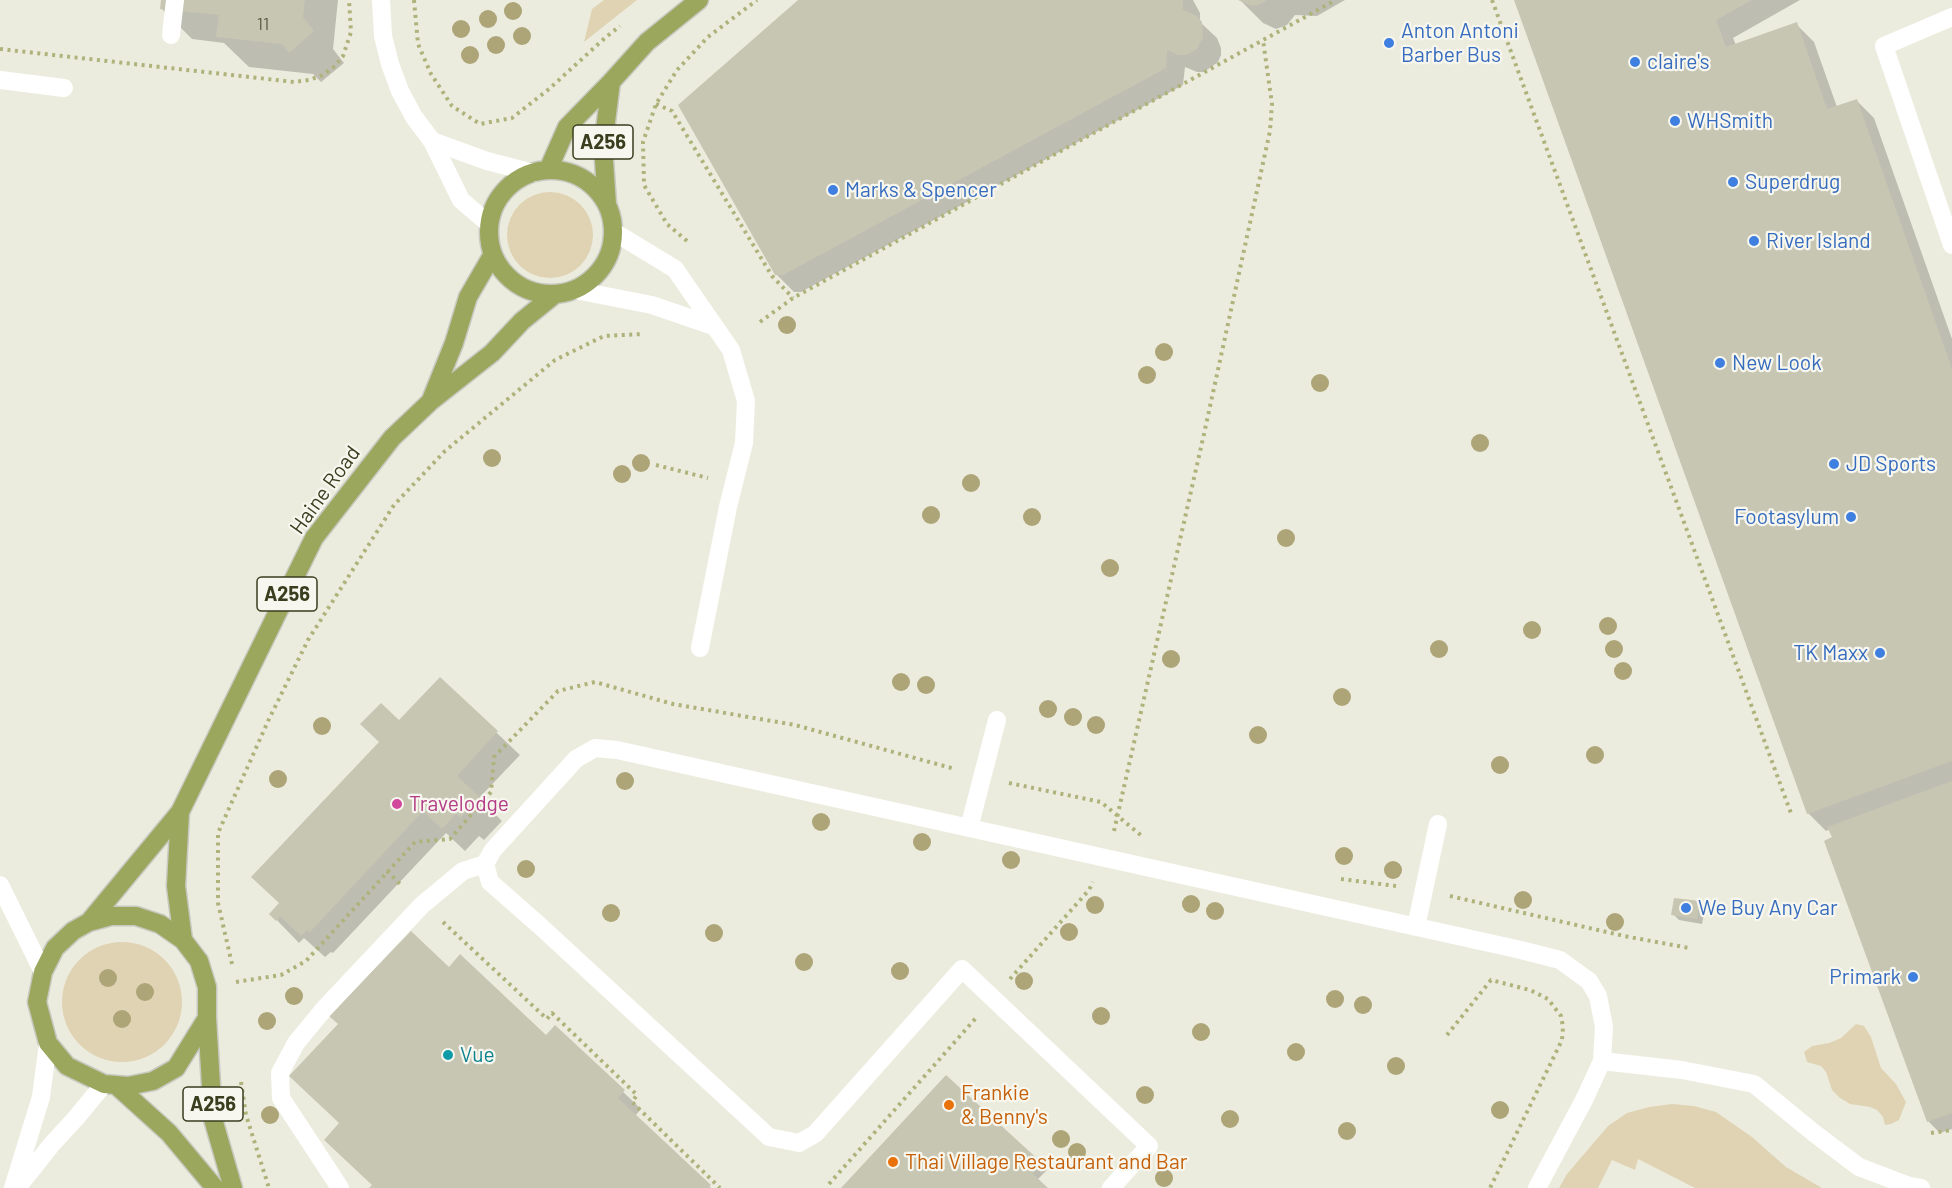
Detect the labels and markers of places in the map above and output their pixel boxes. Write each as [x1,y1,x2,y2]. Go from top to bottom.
place label: Anton Antoni Barber Bus [1401,18,1519,68]
marker: Anton Antoni Barber Bus [1382,36,1396,50]
place label: claire's [1647,49,1709,75]
marker: claire's [1628,55,1642,69]
place label: WHSmith [1687,108,1773,134]
marker: WHSmith [1668,114,1682,128]
place label: Superdrug [1745,169,1840,195]
marker: Superdrug [1726,175,1740,189]
place label: Marks & Spencer [845,177,997,203]
marker: Marks & Spencer [826,183,840,197]
place label: River Island [1766,228,1871,254]
marker: River Island [1747,234,1761,248]
place label: New Look [1732,350,1822,376]
marker: New Look [1713,356,1727,370]
place label: JD Sports [1846,451,1936,477]
marker: JD Sports [1827,457,1841,471]
place label: Footasylum [1734,504,1839,530]
marker: Footasylum [1844,510,1858,524]
place label: TK Maxx [1793,640,1868,666]
marker: TK Maxx [1873,646,1887,660]
place label: Travelodge [409,791,509,817]
marker: Travelodge [390,797,404,811]
place label: We Buy Any Car [1698,895,1838,921]
marker: We Buy Any Car [1679,901,1693,915]
place label: Primark [1829,964,1901,990]
marker: Primark [1906,970,1920,984]
place label: Vue [460,1042,495,1068]
marker: Vue [441,1048,455,1062]
place label: Frankie & Benny's [961,1080,1048,1130]
marker: Frankie & Benny's [942,1098,956,1112]
place label: Thai Village Restaurant and Bar [905,1149,1187,1175]
marker: Thai Village Restaurant and Bar [886,1155,900,1169]

